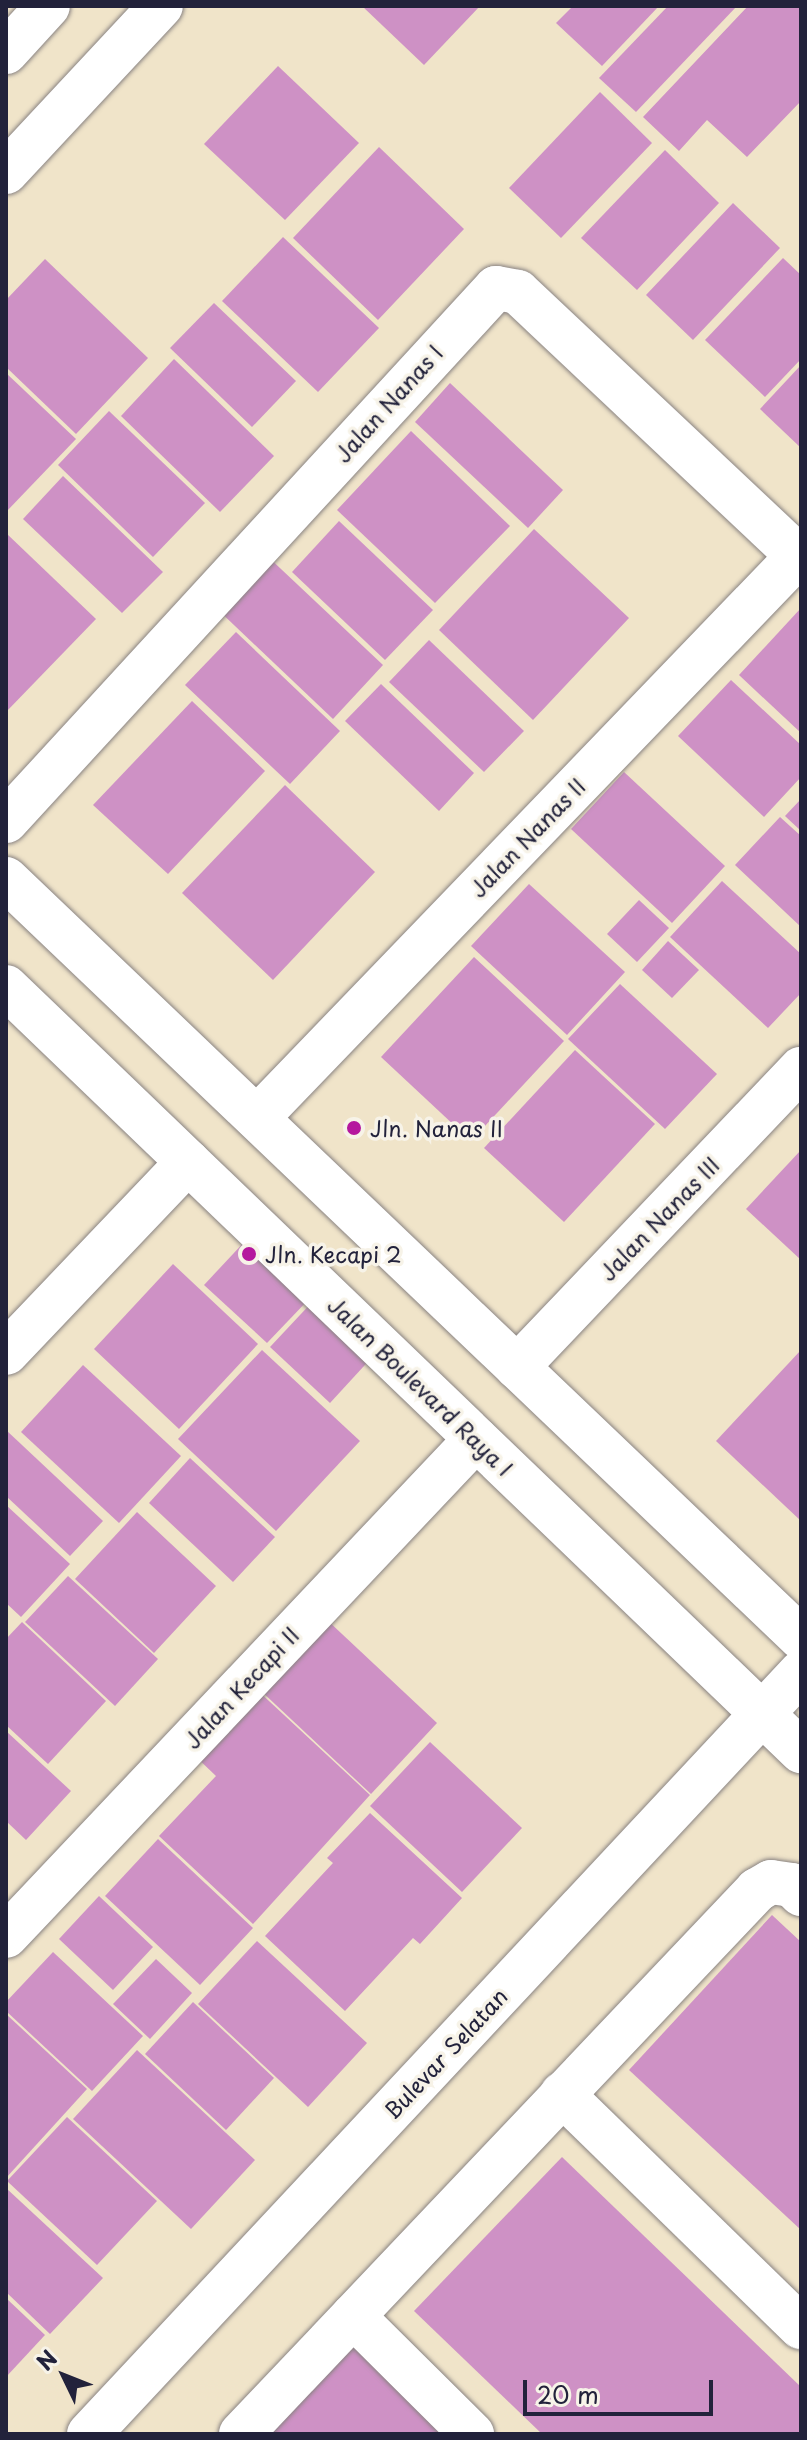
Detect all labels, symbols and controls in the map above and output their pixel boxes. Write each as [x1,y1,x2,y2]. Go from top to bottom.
street label: Jalan Nanas I [328,339,448,467]
street label: Jalan Nanas II [463,772,591,902]
place label: Jln. Nanas II [370,1115,504,1141]
marker: Jln. Nanas II [345,1119,363,1137]
street label: Jalan Nanas III [593,1151,725,1285]
place label: Jln. Kecapi 2 [265,1241,402,1267]
marker: Jln. Kecapi 2 [240,1245,258,1263]
street label: Jalan Boulevard Raya I [323,1291,519,1481]
street label: Jalan Kecapi II [178,1620,304,1754]
street label: Bulevar Selatan [378,1983,512,2123]
north arrow [24,2336,104,2416]
text: N [28,2342,64,2377]
scale bar [527,2364,717,2414]
text: 20 m [537,2376,599,2412]

